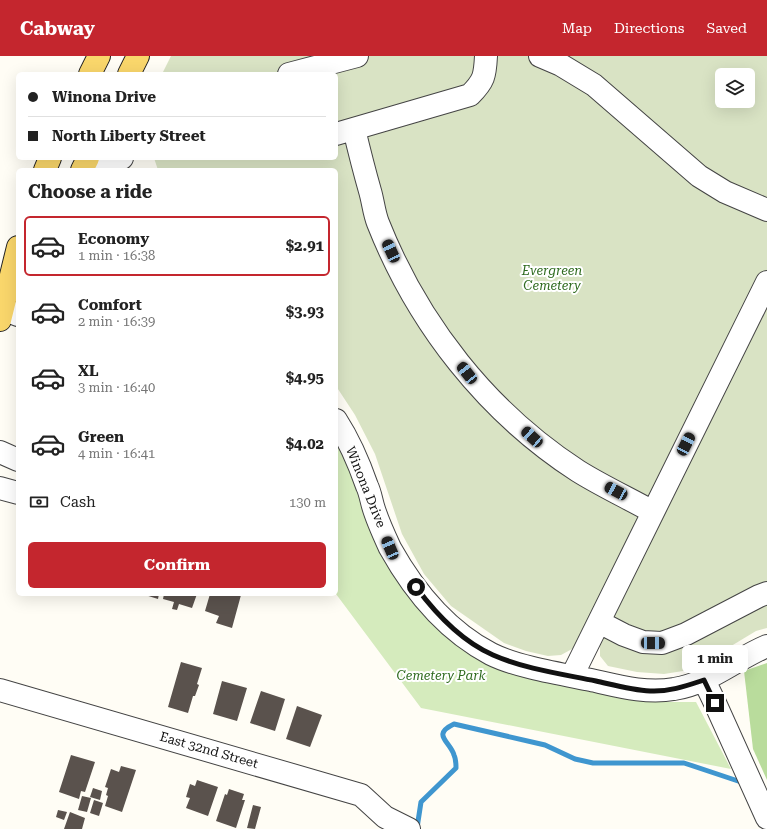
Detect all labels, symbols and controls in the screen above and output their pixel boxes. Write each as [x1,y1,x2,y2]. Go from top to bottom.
text: Cabway [20,17,95,40]
text: Map [562,20,592,36]
text: Directions [614,20,684,36]
text: Saved [706,20,747,36]
map controls [715,68,755,108]
button: layers [715,68,755,108]
text: Winona Drive [52,88,156,106]
text: North Liberty Street [52,127,206,145]
text: Choose a ride [28,181,152,202]
icon: car [30,228,66,264]
text: Economy [78,230,149,248]
text: $2.91 [286,237,324,255]
car [380,238,402,264]
text: 1 min · 16:38 [78,248,155,263]
park label: Evergreen Cemetery [521,263,582,293]
icon: car [30,294,66,330]
text: Comfort [78,296,142,314]
text: $3.93 [286,303,324,321]
text: 2 min · 16:39 [78,314,155,329]
icon: car [30,360,66,396]
car [455,360,479,386]
text: XL [78,362,99,380]
text: $4.95 [286,369,324,387]
text: 3 min · 16:40 [78,380,155,395]
car [519,425,545,449]
icon: car [30,426,66,462]
text: Green [78,428,124,446]
car [675,431,697,457]
text: $4.02 [286,435,324,453]
street label: Winona Drive [343,444,389,530]
text: 4 min · 16:41 [78,446,155,461]
car [603,480,629,502]
icon: cash [28,491,50,513]
text: Cash [60,493,96,511]
text: 130 m [289,495,326,510]
car [380,535,400,561]
button: Confirm [28,542,326,588]
route start [407,578,425,596]
car [641,637,665,649]
callout: 1 min [682,645,748,673]
text: 1 min [697,651,733,666]
park label: Cemetery Park [397,668,486,683]
route end [706,694,724,712]
street label: East 32nd Street [158,729,260,771]

